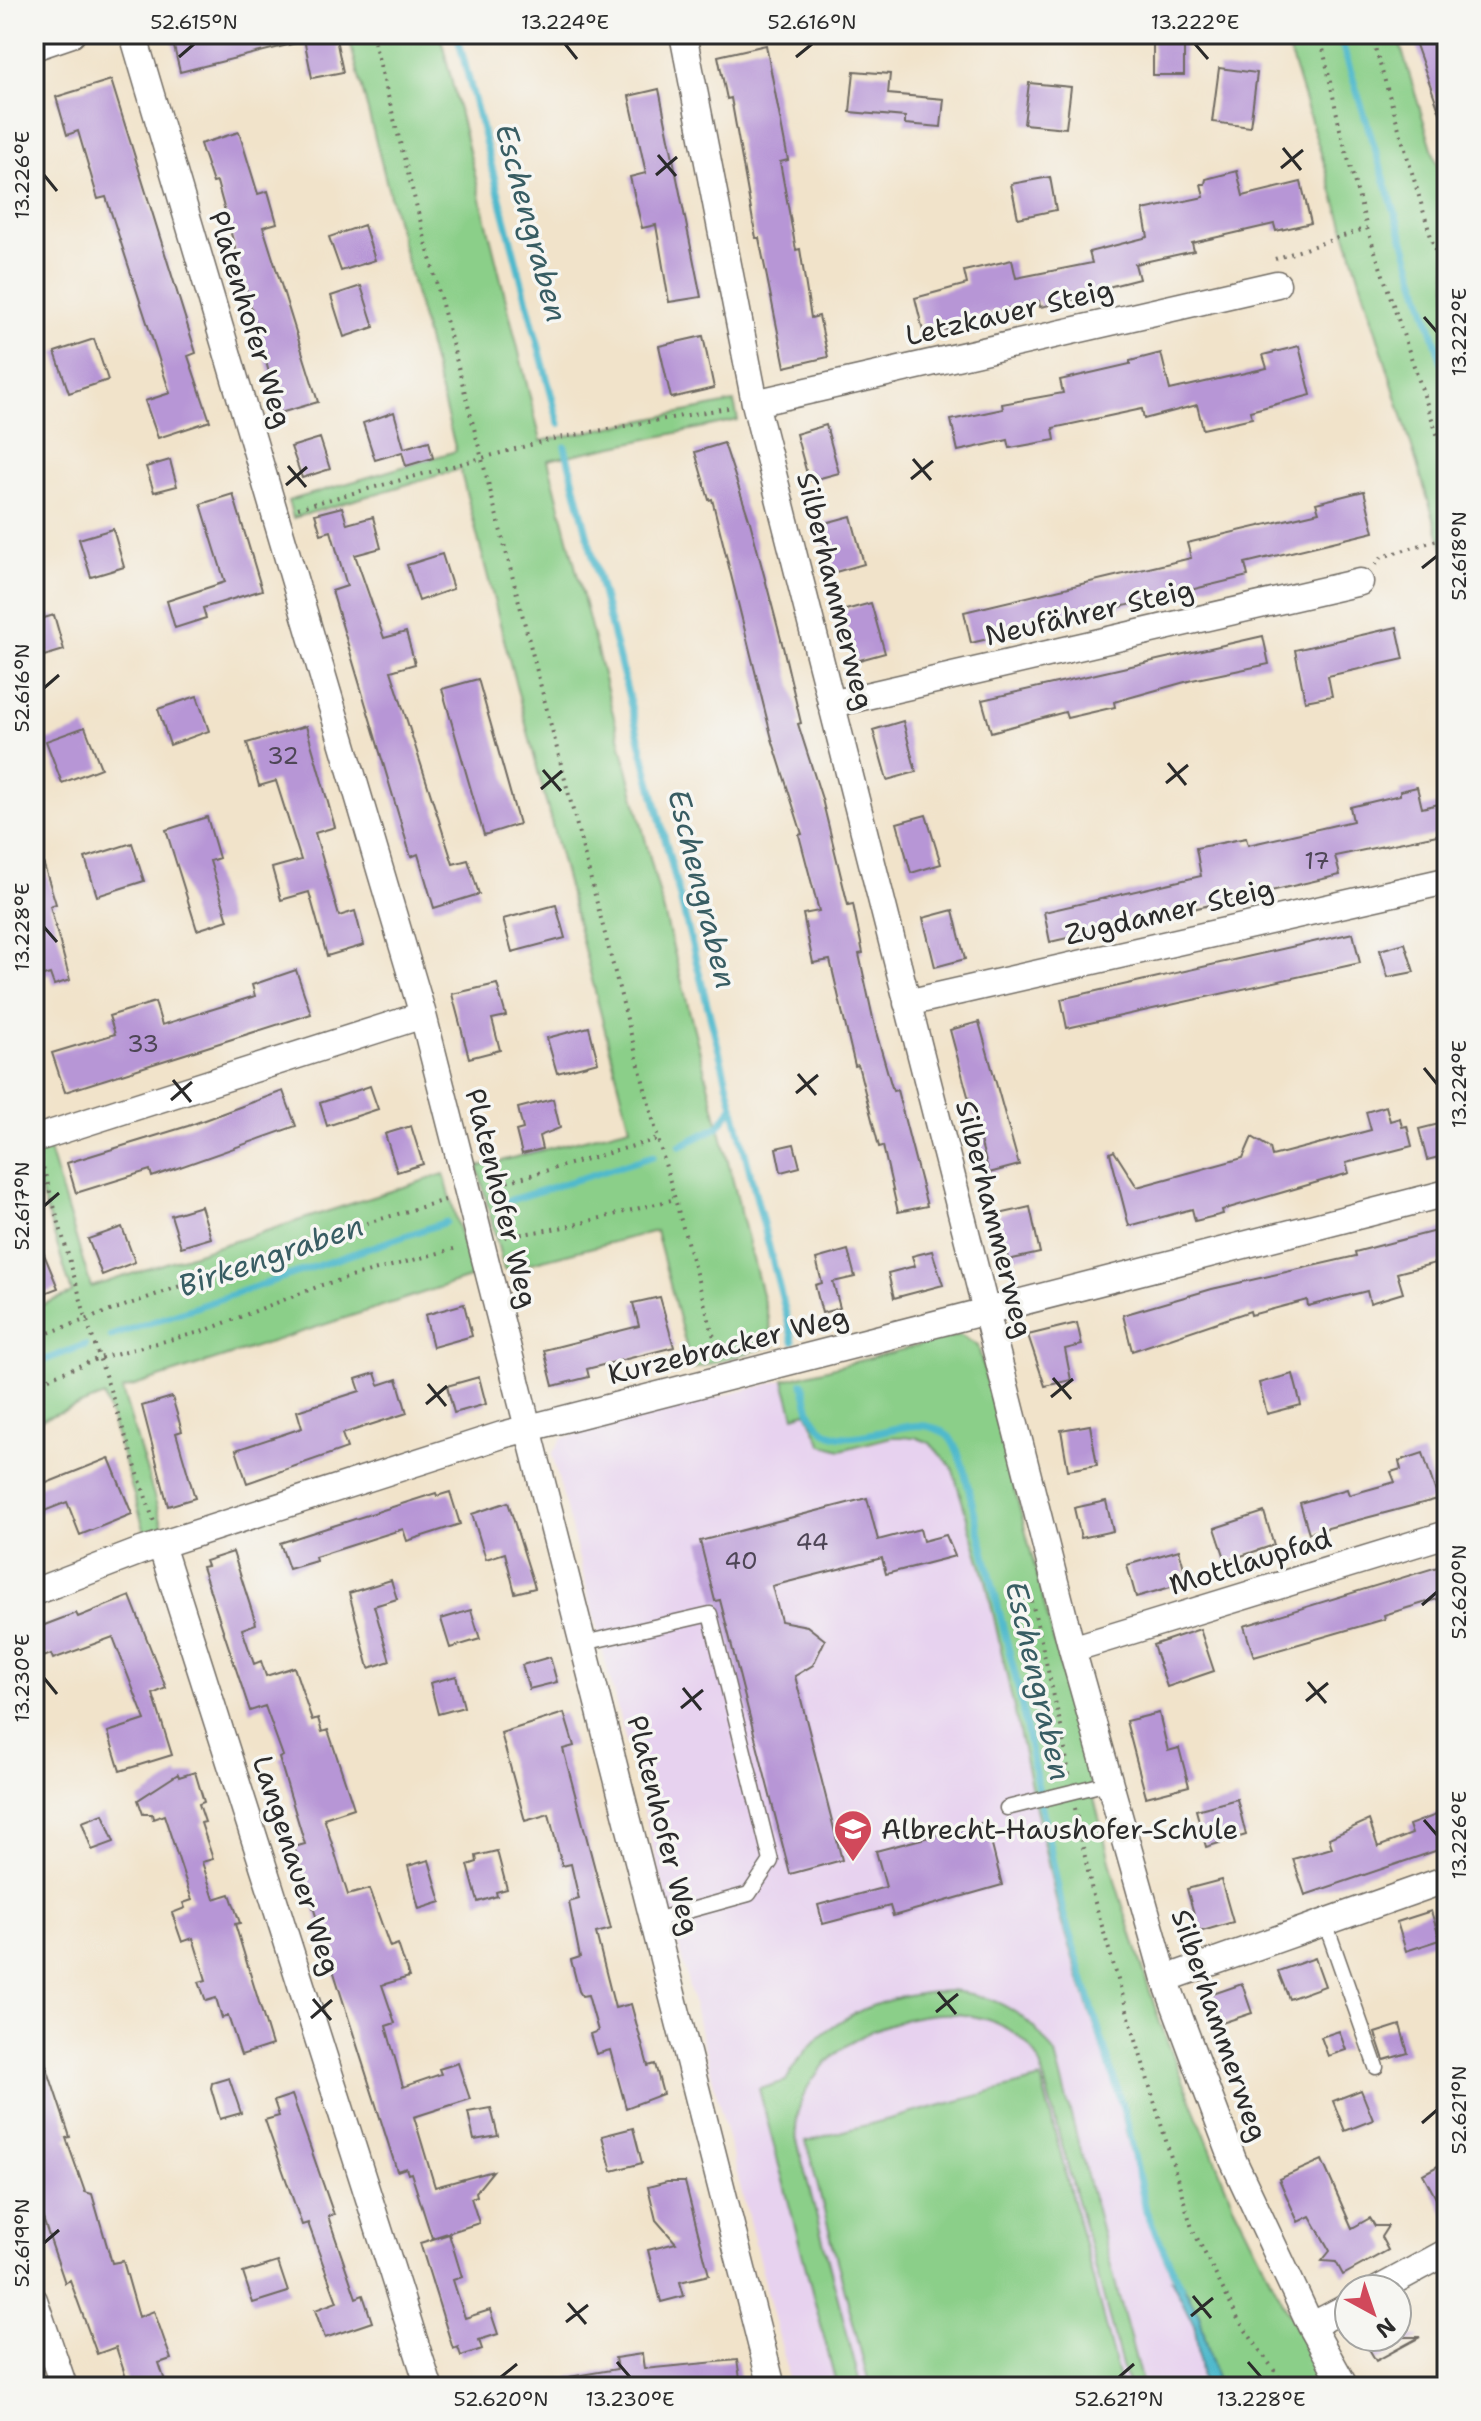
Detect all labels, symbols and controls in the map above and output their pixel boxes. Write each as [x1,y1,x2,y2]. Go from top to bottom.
text: 52.615°N [150,9,238,35]
text: 13.224°E [521,9,609,35]
text: 52.616°N [767,9,857,35]
text: 13.222°E [1151,9,1239,35]
water label: Eschengraben [485,119,578,327]
text: 13.226°E [9,131,35,219]
street label: Platenhofer Weg [200,206,302,432]
street label: Letzkauer Steig [902,270,1116,354]
text: 13.222°E [1446,288,1472,376]
street label: Silberhammerweg [788,468,884,714]
text: 52.618°N [1446,511,1472,601]
street label: Neufährer Steig [981,570,1197,654]
text: 52.616°N [9,643,35,733]
house number: 32 [267,740,299,772]
water label: Eschengraben [658,785,747,993]
house number: 17 [1304,845,1330,877]
street label: Zugdamer Steig [1061,869,1277,953]
text: 13.228°E [9,883,35,971]
house number: 33 [127,1028,159,1060]
text: 13.224°E [1446,1040,1472,1128]
street label: Platenhofer Weg [456,1084,548,1312]
street label: Silberhammerweg [947,1096,1043,1342]
text: 52.617°N [9,1162,35,1250]
water label: Birkengraben [173,1205,369,1306]
street label: Kurzebracker Weg [604,1297,852,1393]
street label: Mottlaupfad [1164,1518,1336,1604]
house number: 44 [796,1526,828,1558]
text: 52.620°N [1446,1544,1472,1640]
house number: 40 [724,1545,758,1577]
water label: Eschengraben [996,1577,1081,1785]
text: 13.230°E [9,1633,35,1723]
street label: Platenhofer Weg [618,1711,710,1939]
street label: Langenauer Weg [244,1750,350,1980]
text: 13.226°E [1446,1791,1472,1879]
school or university icon: Albrecht-Haushofer-Schule [832,1808,874,1863]
place label: Albrecht-Haushofer-Schule [881,1810,1238,1848]
street label: Silberhammerweg [1162,1904,1278,2146]
text: 52.621°N [1446,2065,1472,2155]
text: 52.619°N [9,2198,35,2288]
north arrow [1333,2273,1413,2353]
text: N [1370,2311,1402,2345]
text: 52.620°N [453,2386,549,2412]
text: 13.230°E [585,2386,675,2412]
text: 52.621°N [1074,2386,1164,2412]
text: 13.228°E [1217,2386,1305,2412]

